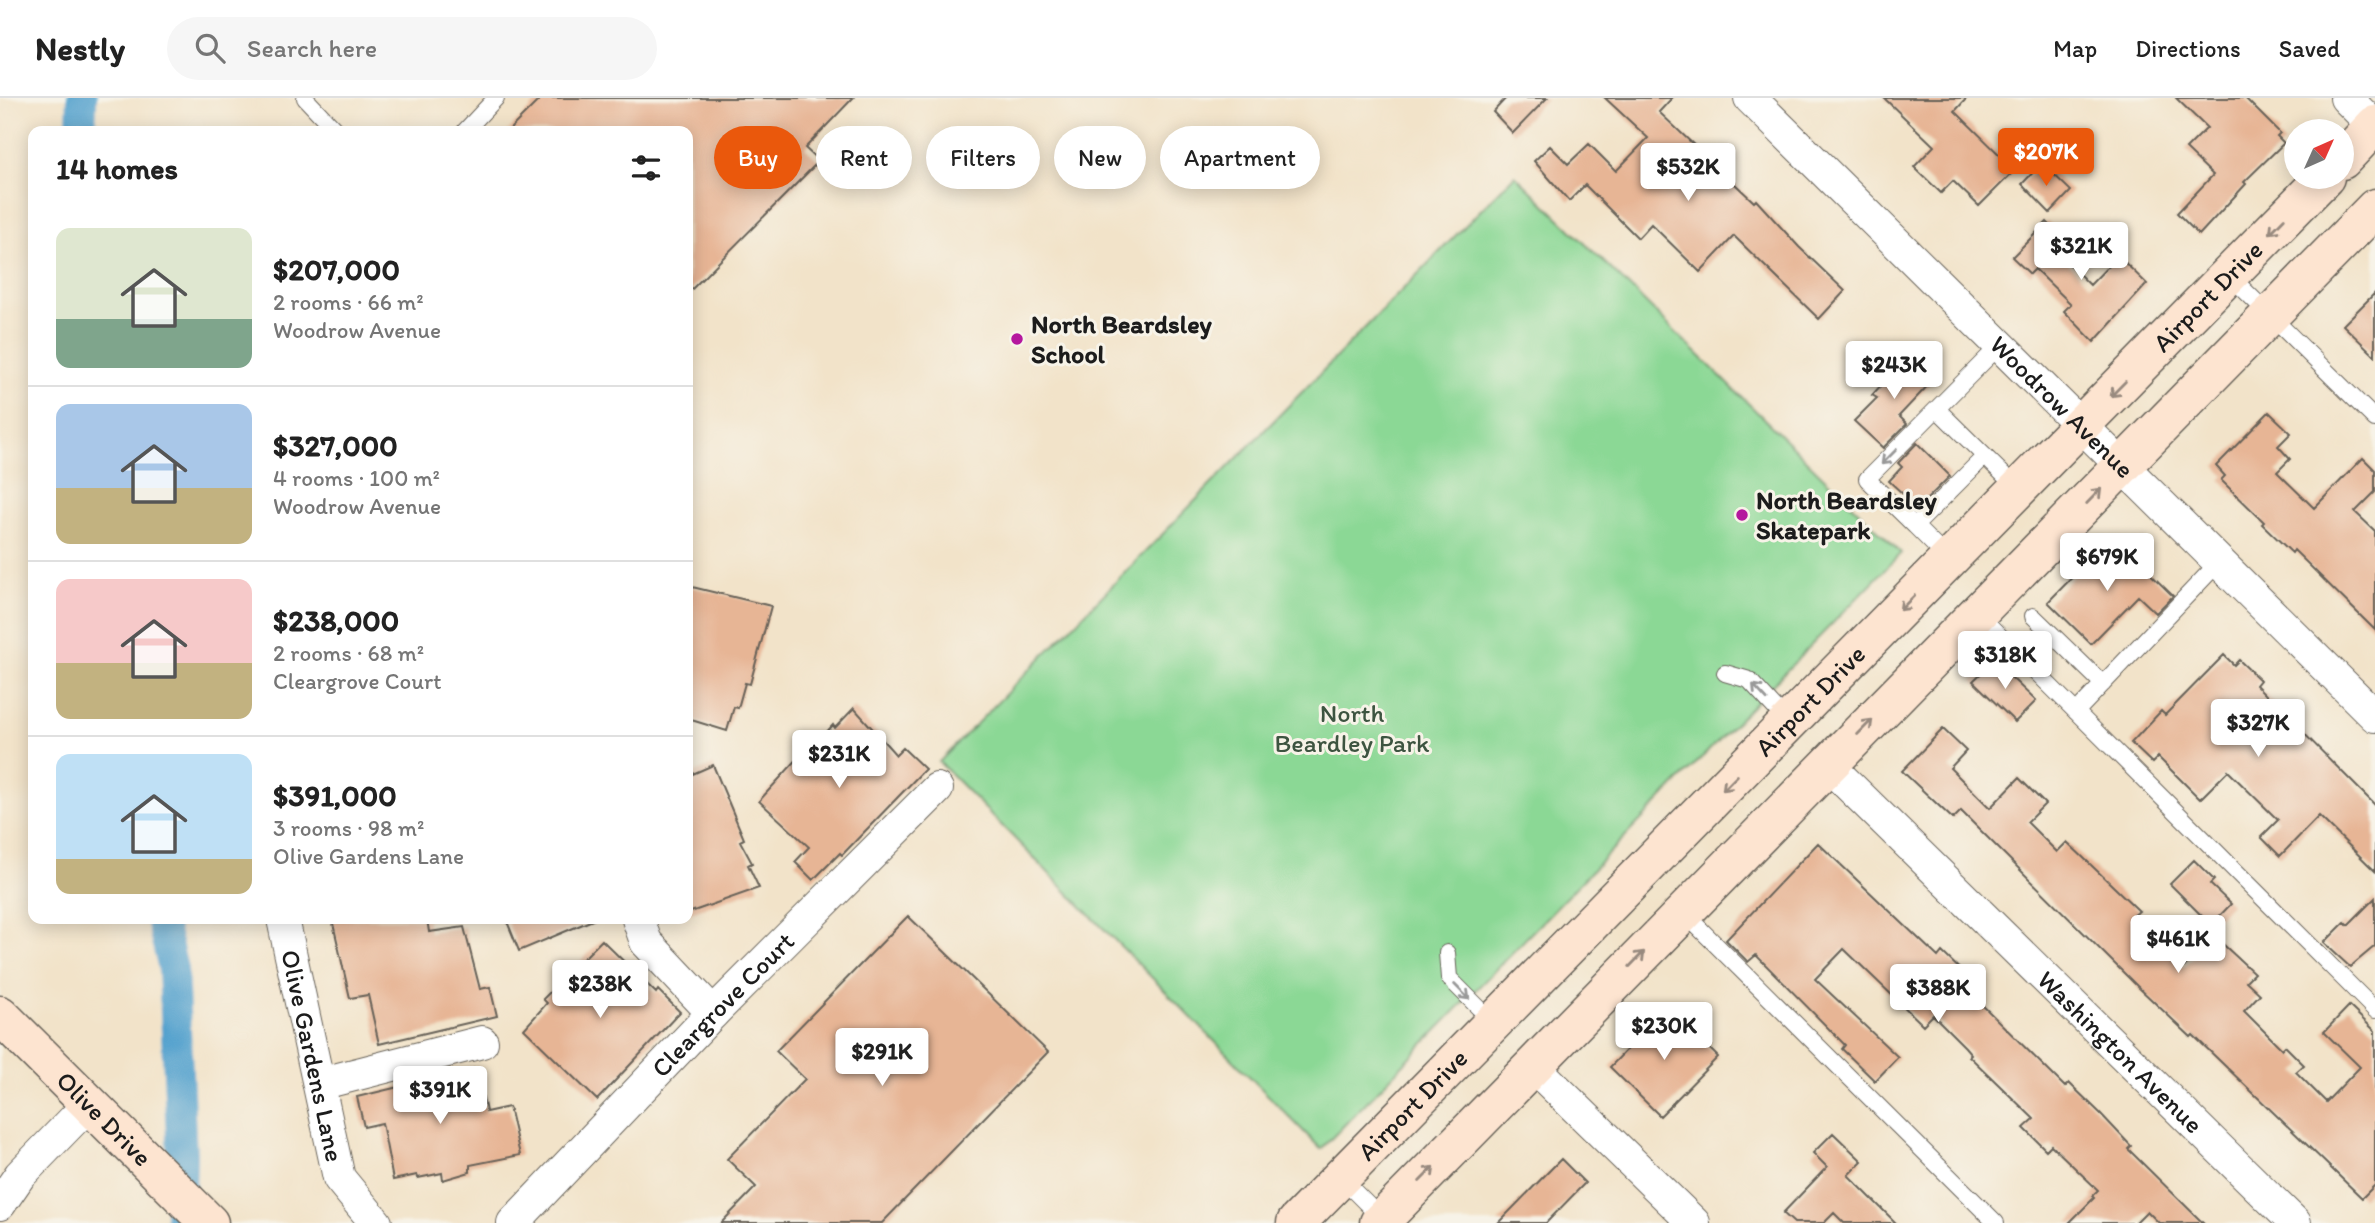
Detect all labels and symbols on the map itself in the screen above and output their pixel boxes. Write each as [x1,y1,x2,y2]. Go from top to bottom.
north arrow [2284,119,2354,189]
pin: $207K [1997,129,2095,188]
pin: $532K [1639,144,1737,203]
one-way arrow [2269,217,2286,234]
pin: $321K [2032,222,2130,282]
street label: Airport Drive [2146,234,2269,359]
place label: North Beardsley School [1031,308,1213,370]
street label: Woodrow Avenue [1983,328,2141,485]
marker: North Beardsley School [1009,331,1025,347]
pin: $243K [1845,342,1943,401]
one-way arrow [2110,380,2127,397]
one-way arrow [1881,449,1898,466]
place label: North Beardsley Skatepark [1756,484,1938,546]
one-way arrow [2086,488,2103,505]
marker: North Beardsley Skatepark [1734,507,1750,523]
pin: $679K [2058,533,2156,593]
one-way arrow [1899,594,1916,611]
pin: $318K [1956,632,2054,691]
street label: Airport Drive [1748,638,1872,763]
one-way arrow [1752,684,1769,701]
park label: North Beardley Park [1275,697,1430,759]
pin: $327K [2209,700,2307,759]
one-way arrow [1856,718,1873,735]
pin: $231K [790,730,888,790]
one-way arrow [1722,774,1739,791]
pin: $461K [2129,916,2227,975]
street label: Cleargrove Court [645,925,801,1084]
street label: Olive Gardens Lane [274,947,351,1165]
one-way arrow [1629,951,1646,968]
pin: $238K [551,960,649,1020]
pin: $388K [1889,964,1987,1024]
street label: Washington Avenue [2031,964,2210,1140]
one-way arrow [1454,983,1471,1000]
pin: $230K [1615,1002,1713,1062]
pin: $291K [833,1028,931,1088]
street label: Airport Drive [1351,1042,1474,1167]
street label: Olive Drive [50,1064,159,1173]
pin: $391K [391,1066,489,1126]
one-way arrow [1418,1166,1435,1183]

